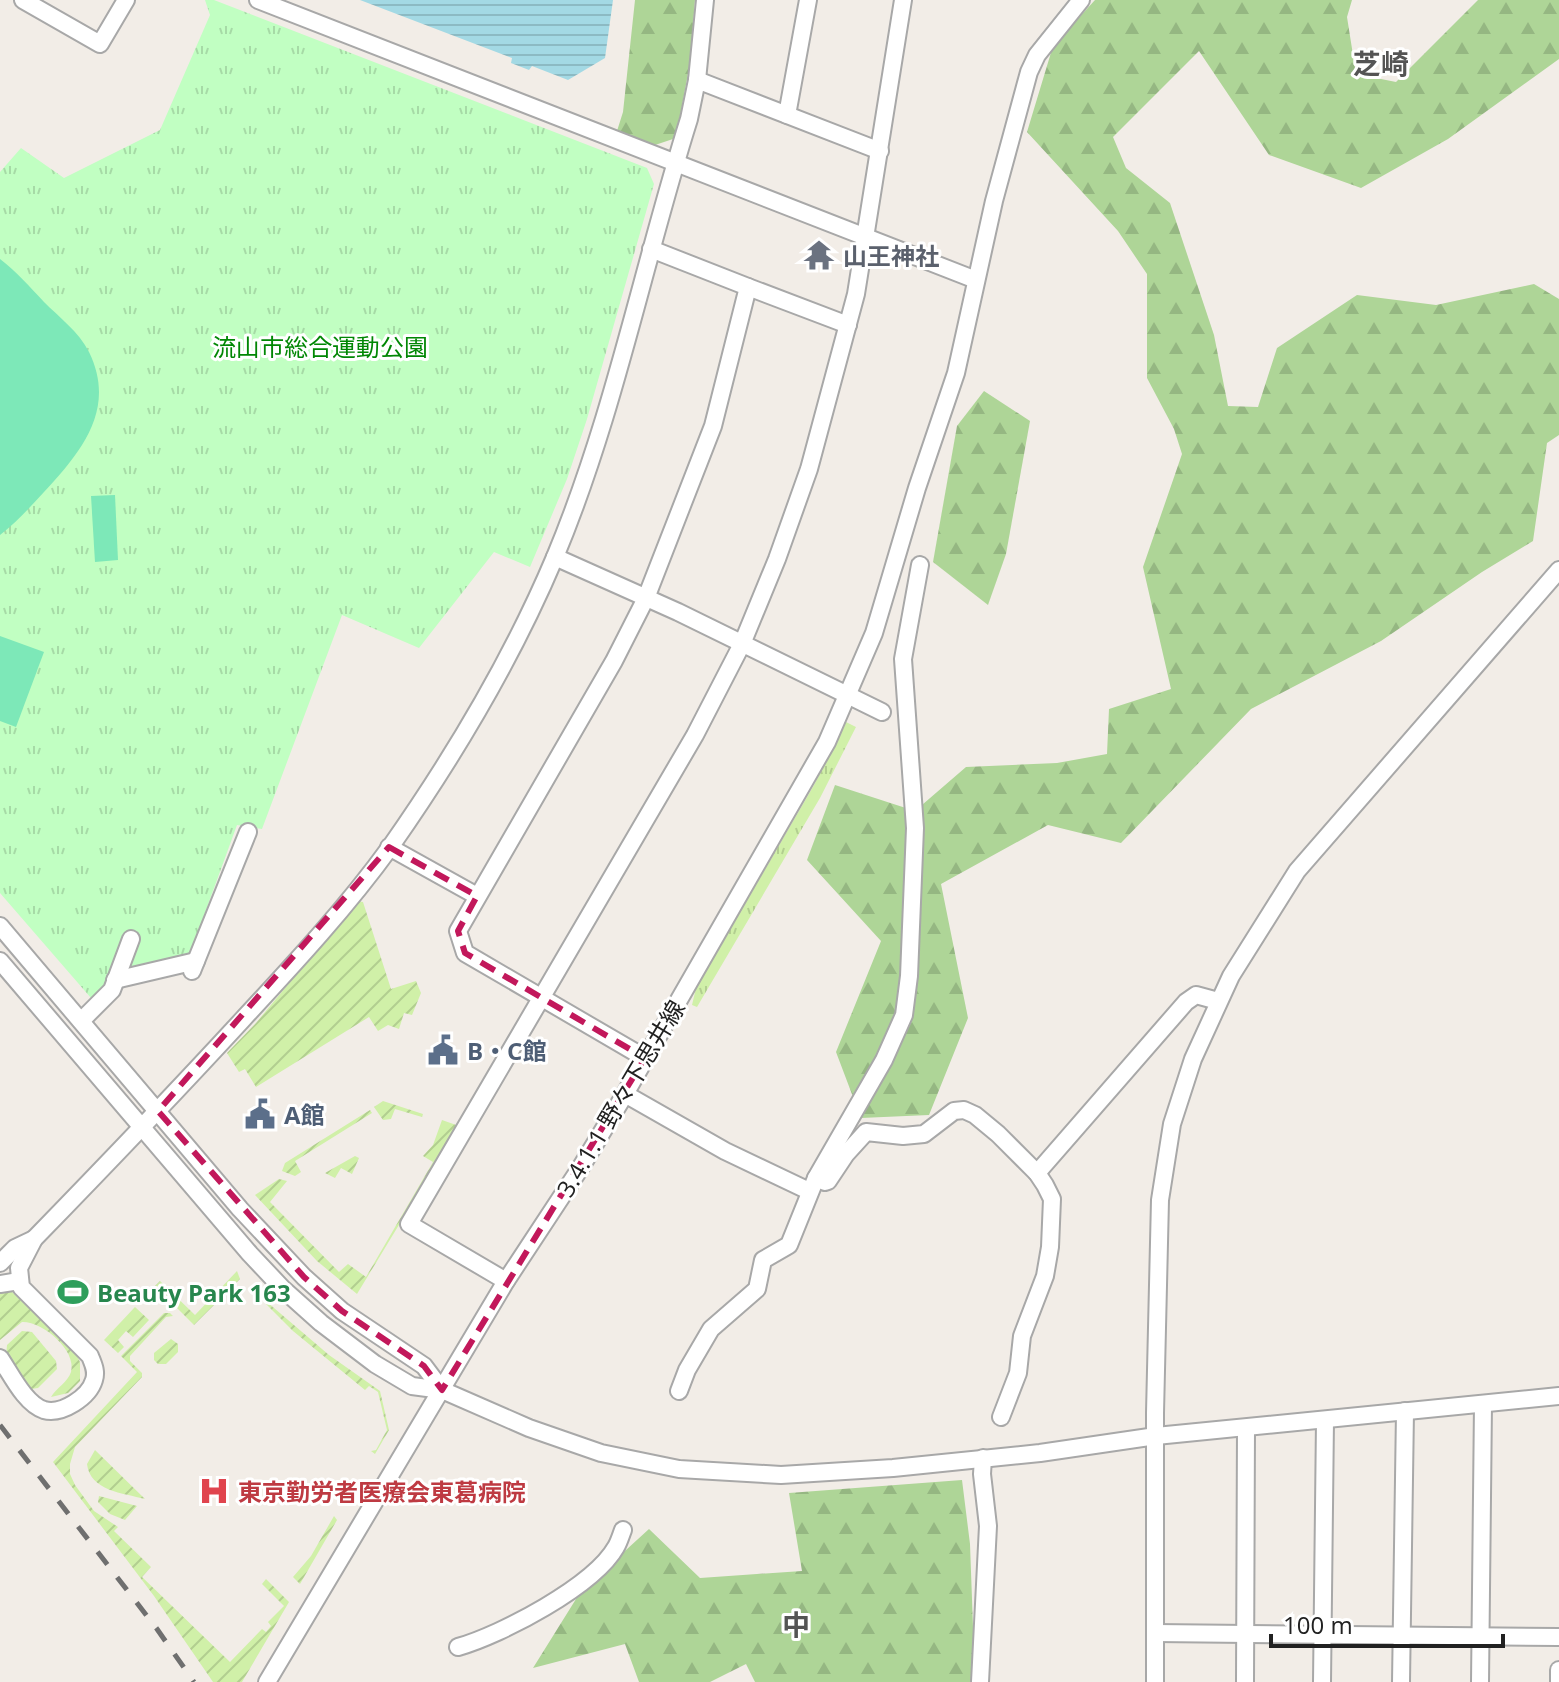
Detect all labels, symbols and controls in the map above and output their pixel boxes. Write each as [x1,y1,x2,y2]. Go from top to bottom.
district label: 芝崎 [1353,44,1409,82]
temple icon: 山王神社 [802,238,836,272]
place label: 山王神社 [843,239,939,272]
park label: 流山市総合運動公園 [212,330,428,363]
street label: 3.4.1.1 野々下思井線 [548,993,692,1203]
public building icon: B・C館 [426,1033,460,1067]
place label: B・C館 [467,1034,546,1067]
public building icon: A館 [243,1097,277,1131]
place label: A館 [284,1098,325,1131]
sports icon: Beauty Park 163 [56,1275,90,1309]
place label: Beauty Park 163 [97,1276,291,1309]
hospital icon: 東京勤労者医療会東葛病院 [197,1474,231,1508]
place label: 東京勤労者医療会東葛病院 [238,1475,526,1508]
scale bar [1271,1598,1503,1648]
district label: 中 [782,1605,810,1643]
text: 100 m [1283,1608,1353,1641]

